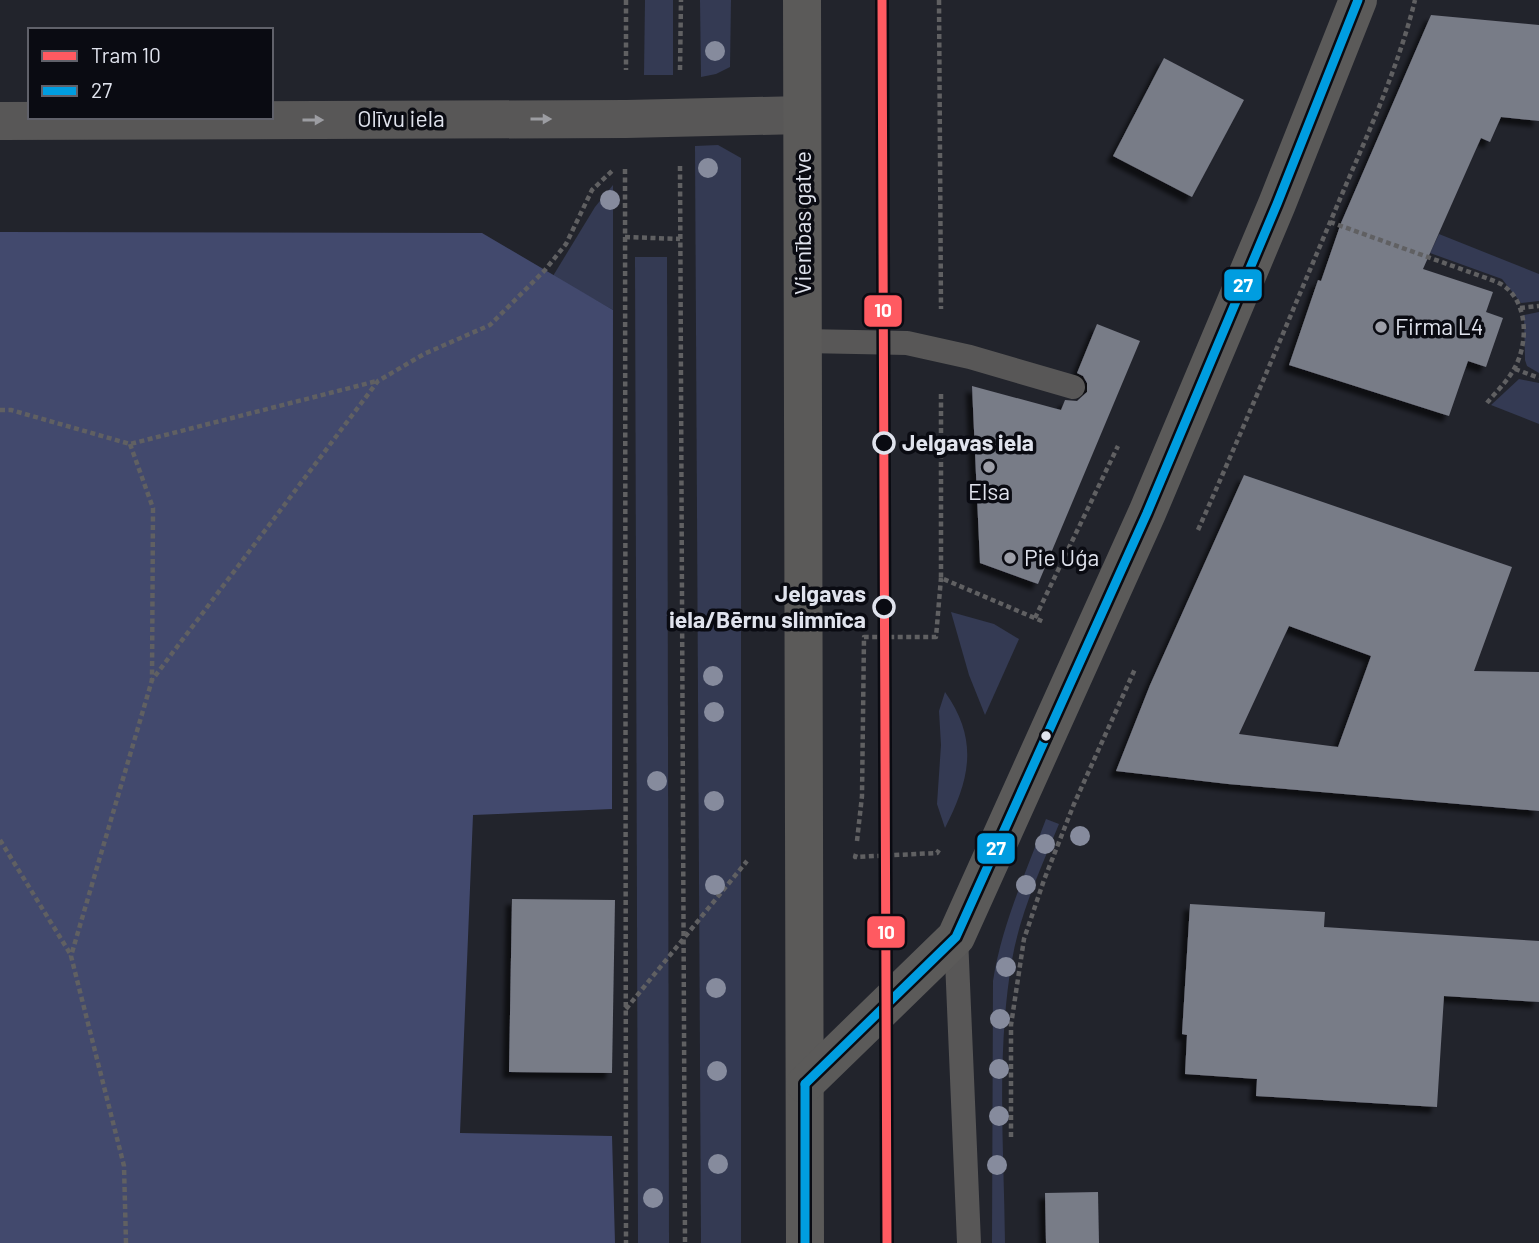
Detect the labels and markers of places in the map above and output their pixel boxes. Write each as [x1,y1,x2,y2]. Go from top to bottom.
place label: Firma L4 [1395,312,1483,340]
marker: Firma L4 [1373,319,1389,335]
place label: Jelgavas iela [902,428,1034,456]
marker: Jelgavas iela [873,432,895,454]
marker: Elsa [981,459,997,475]
place label: Elsa [968,477,1010,505]
place label: Pie Uģa [1024,543,1099,571]
marker: Pie Uģa [1002,550,1018,566]
place label: Jelgavas iela/Bērnu slimnīca [669,579,866,633]
marker: Jelgavas iela/Bērnu slimnīca [873,596,895,618]
unlabelled marker [1039,729,1053,743]

